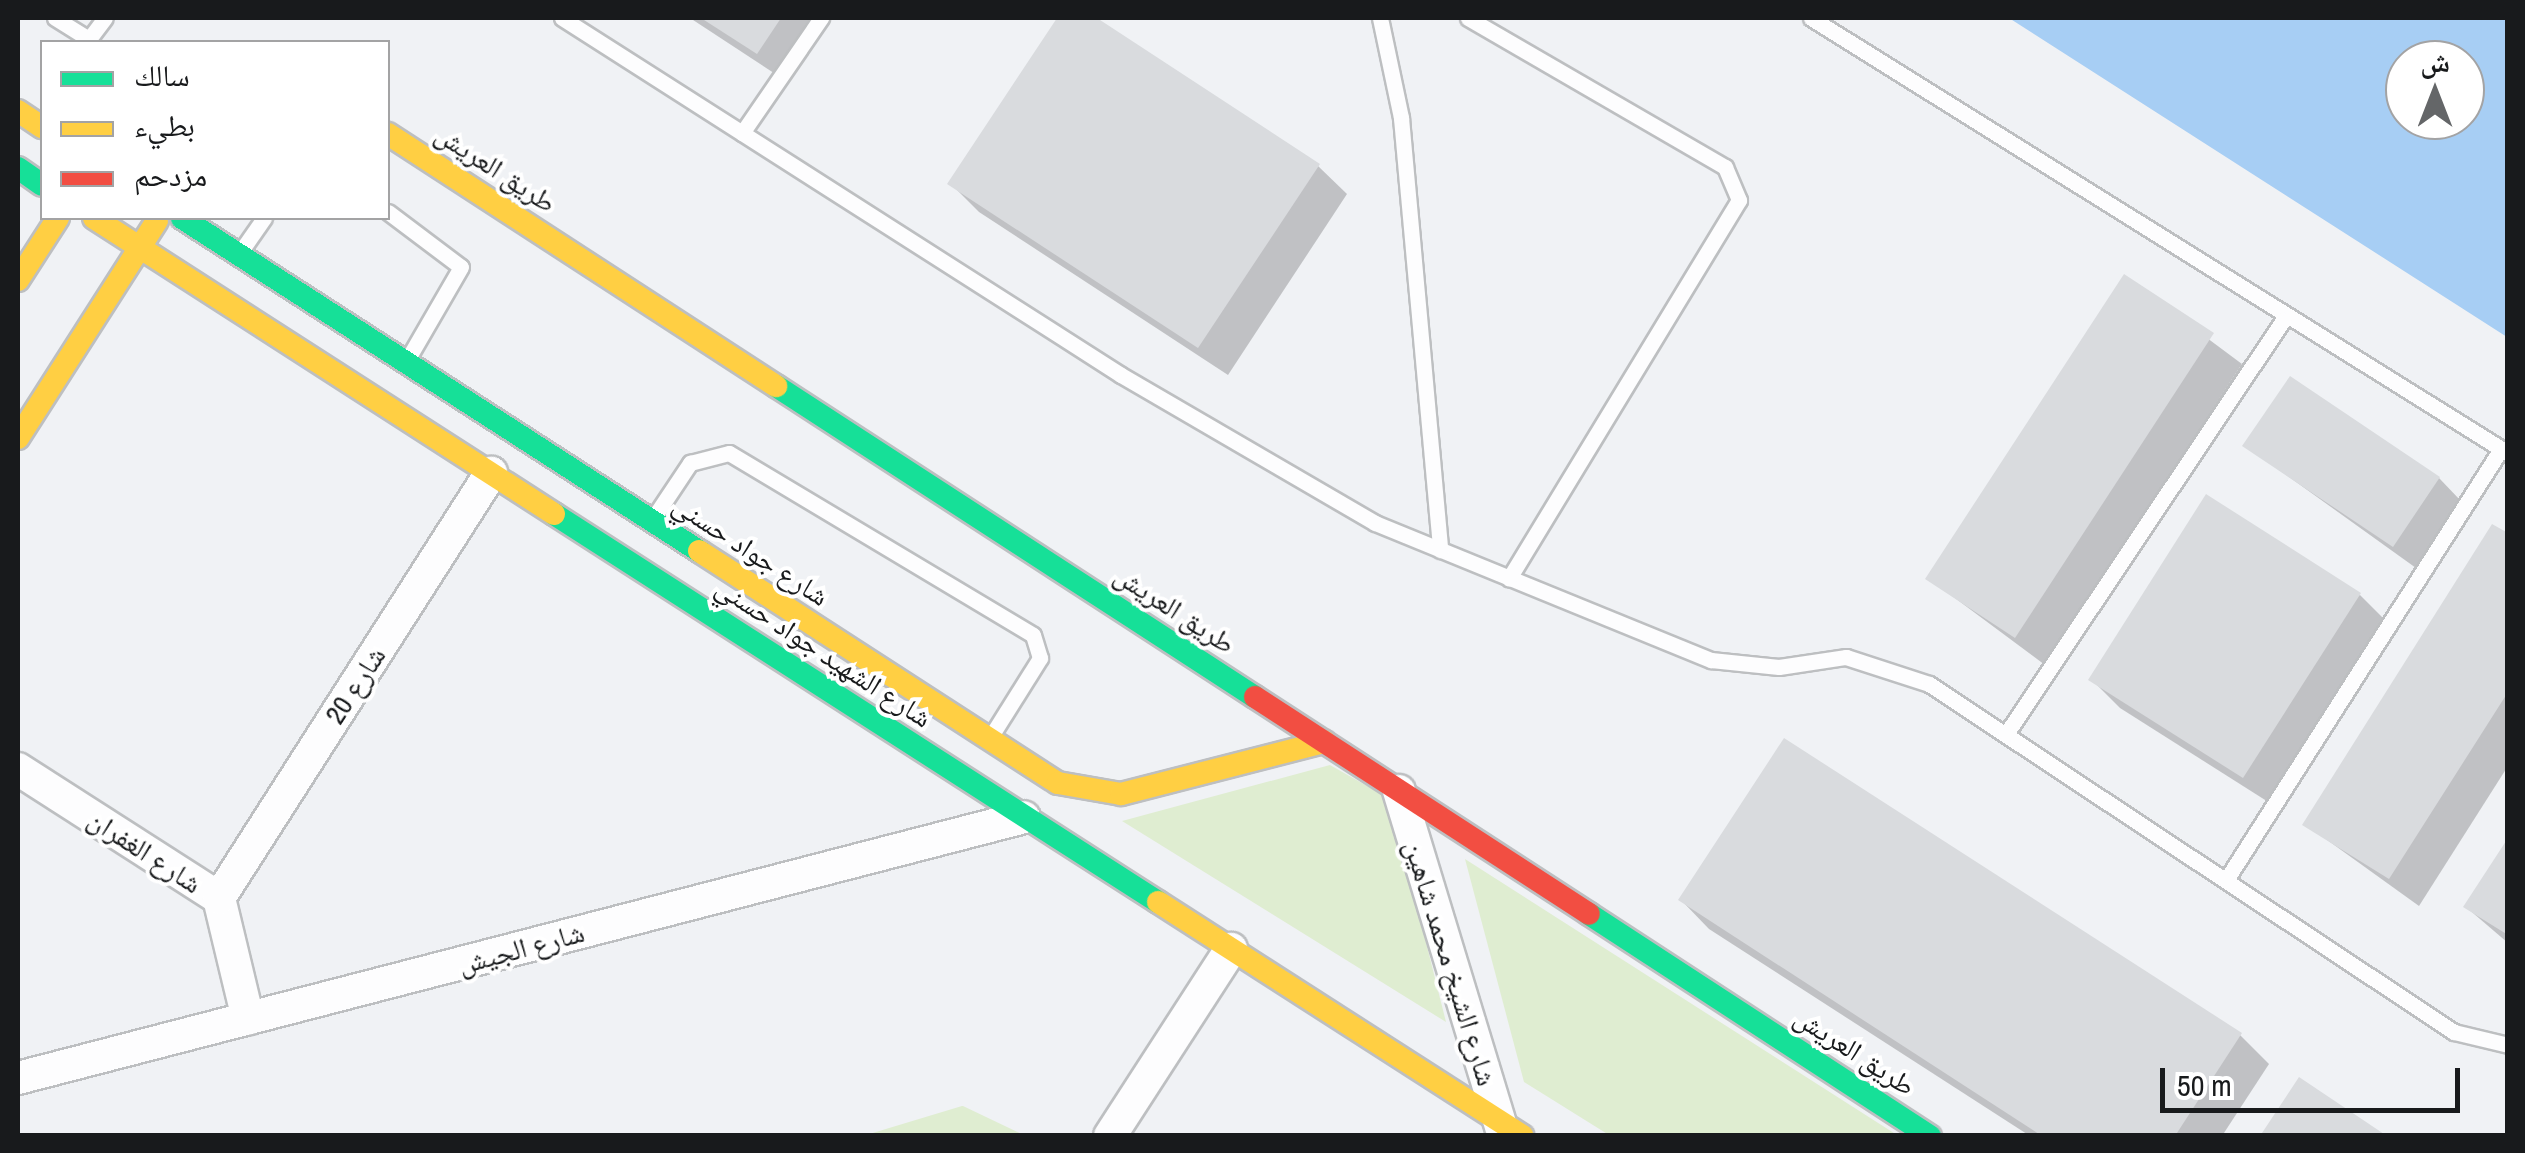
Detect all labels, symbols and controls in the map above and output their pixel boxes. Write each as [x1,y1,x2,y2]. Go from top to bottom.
legend [40,40,390,220]
north arrow [2385,40,2485,140]
text: ش [2420,43,2450,81]
text: سالك [134,55,190,95]
text: بطيء [134,105,195,145]
street label: طريق العريش [429,117,563,219]
text: مزدحم [134,155,207,195]
street label: شارع جواد حسني [667,487,835,613]
street label: طريق العريش [1108,558,1242,660]
street label: شارع الشهيد جواد حسني [710,570,938,734]
street label: شارع 20 [318,640,392,730]
street label: شارع الغفران [82,802,208,900]
street label: شارع الشيخ محمد شاهين [1398,836,1504,1090]
street label: شارع الجيش [454,915,588,981]
street label: طريق العريش [1788,1000,1922,1102]
scale bar [2165,1048,2465,1110]
text: 50 m [2177,1065,2232,1105]

